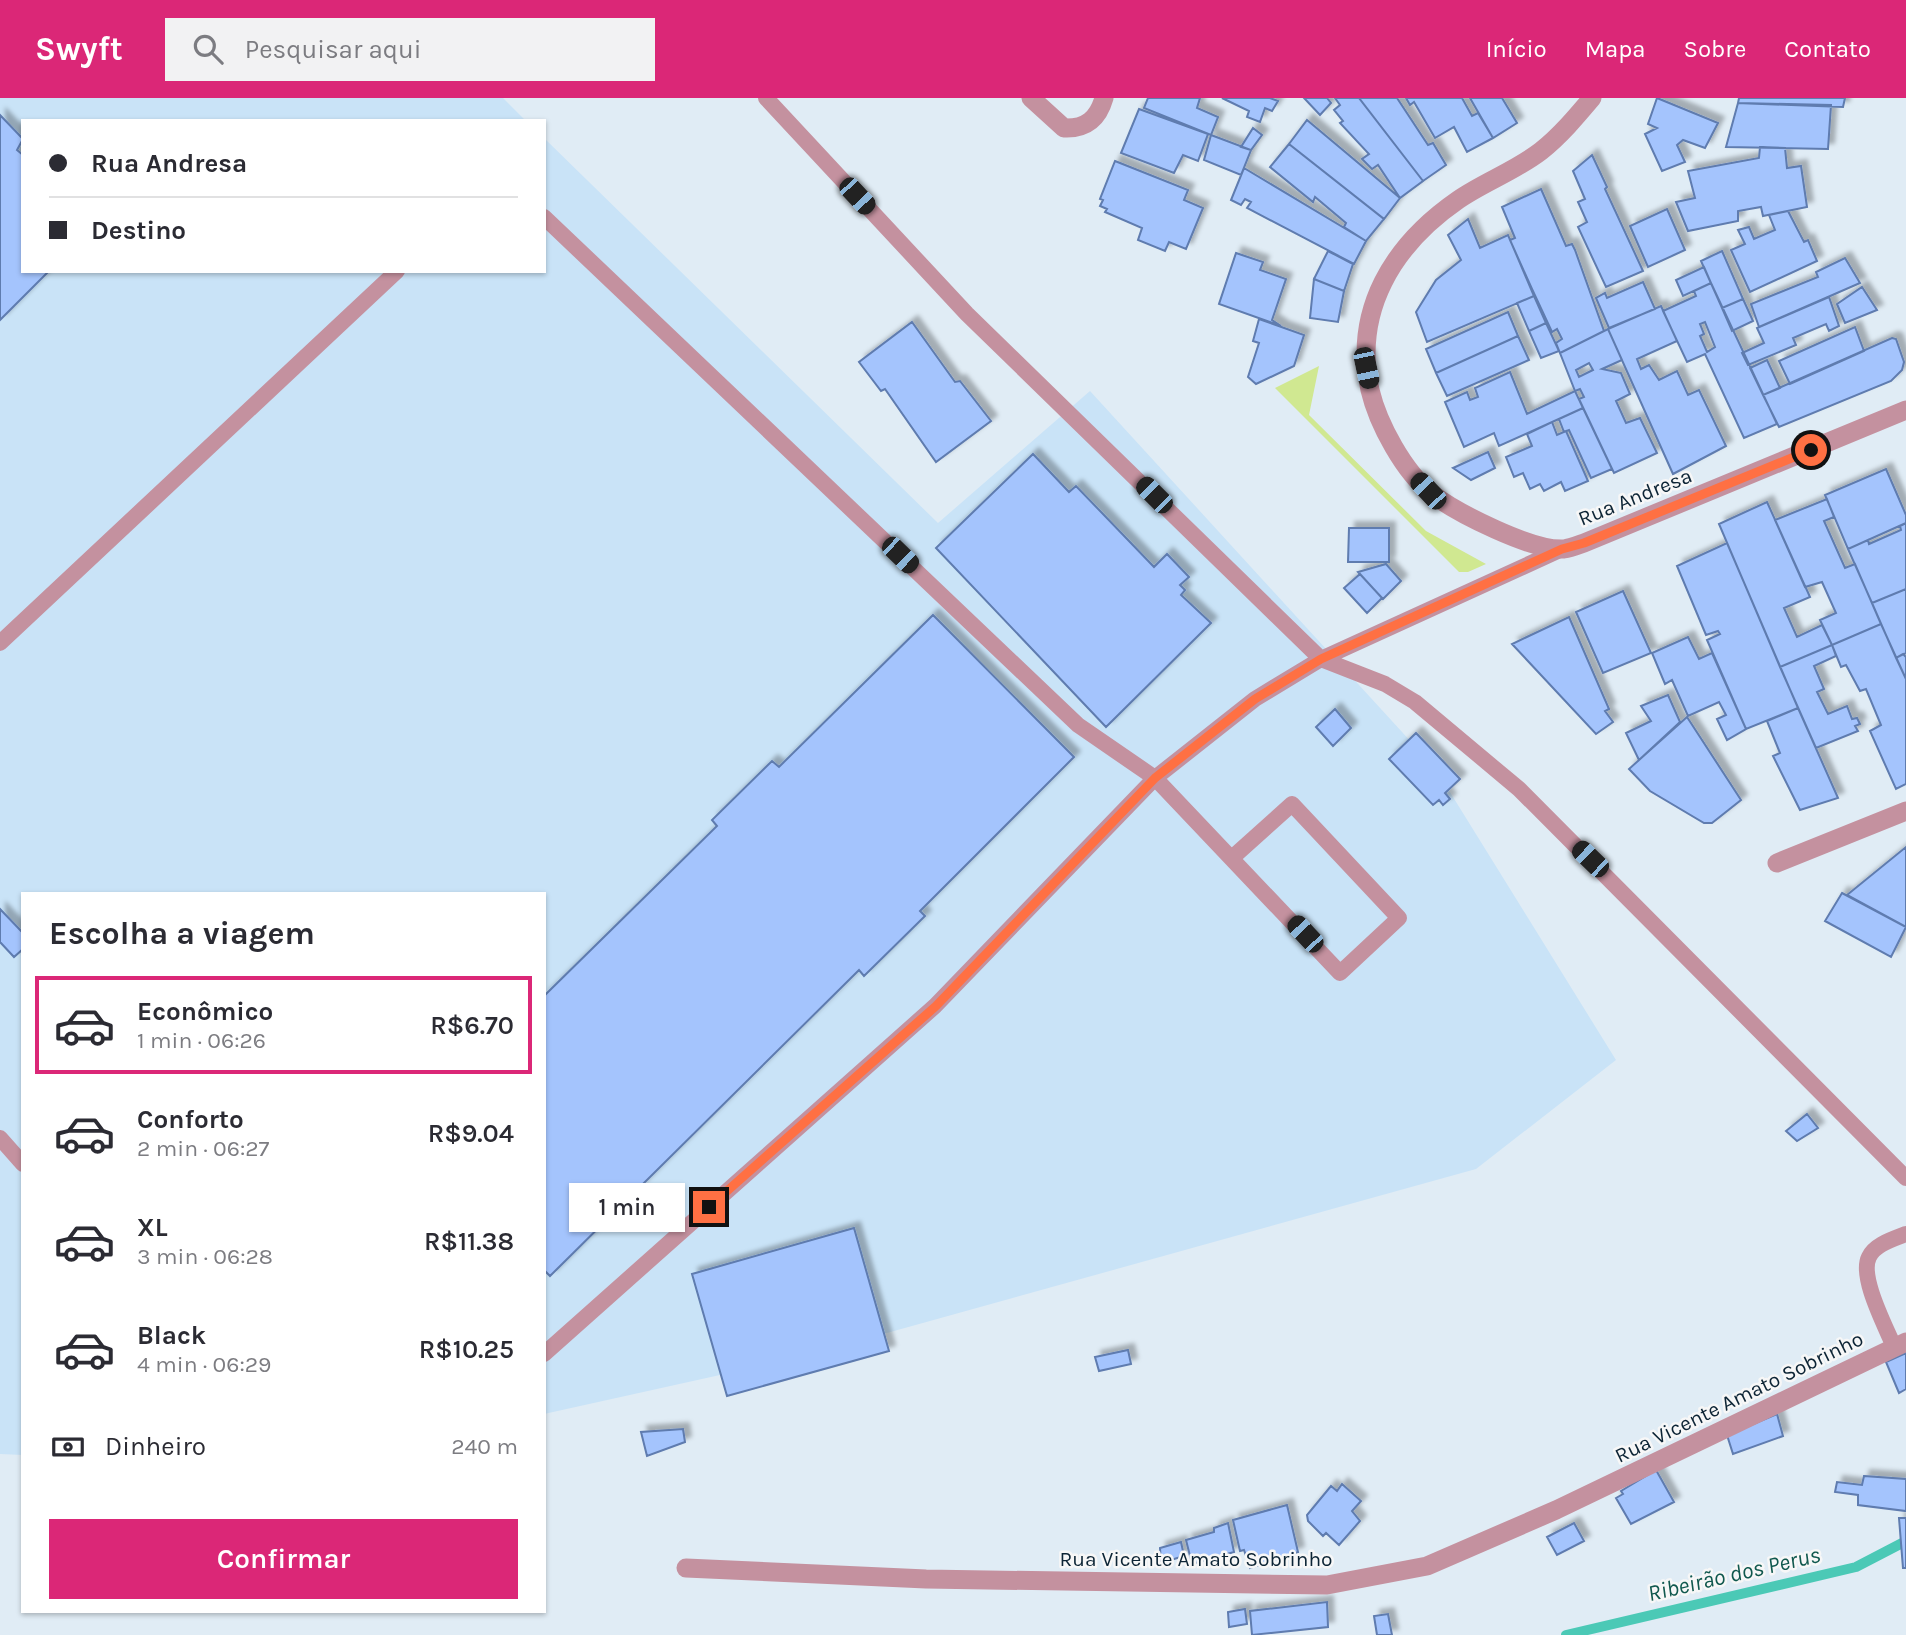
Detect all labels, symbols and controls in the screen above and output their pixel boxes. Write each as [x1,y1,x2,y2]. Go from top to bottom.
search box [165,18,655,81]
text: Swyft [35,30,123,68]
icon: search [189,30,227,68]
text: Pesquisar aqui [245,34,421,65]
text: Início [1486,35,1547,63]
text: Mapa [1585,35,1645,63]
text: Sobre [1683,35,1746,63]
text: Contato [1784,35,1871,63]
text: Rua Andresa [91,148,247,179]
car [835,173,880,219]
text: Destino [91,215,186,246]
car [1352,345,1381,391]
route start [1795,434,1827,466]
street label: Rua Andresa [1575,463,1695,531]
car [1406,468,1451,514]
car [1132,473,1177,517]
car [878,533,923,577]
car [1568,837,1613,881]
car [1283,911,1328,957]
text: Escolha a viagem [49,915,315,952]
icon: car [53,994,116,1057]
text: Econômico [137,996,273,1027]
text: R$6.70 [430,1010,514,1041]
text: 1 min · 06:26 [137,1027,266,1054]
icon: car [53,1102,116,1165]
text: Conforto [137,1104,244,1135]
text: R$9.04 [428,1118,514,1149]
text: 2 min · 06:27 [137,1135,269,1162]
callout: 1 min [569,1182,684,1232]
route end [693,1191,725,1223]
text: 1 min [598,1194,656,1221]
icon: car [53,1210,116,1273]
text: XL [137,1212,168,1243]
text: R$11.38 [424,1226,514,1257]
text: 3 min · 06:28 [137,1243,273,1270]
icon: car [53,1318,116,1381]
text: Black [137,1320,206,1351]
street label: Rua Vicente Amato Sobrinho [1611,1326,1867,1468]
text: R$10.25 [419,1334,514,1365]
text: 4 min · 06:29 [137,1351,271,1378]
icon: cash [49,1428,87,1466]
text: Dinheiro [105,1431,206,1462]
text: 240 m [451,1433,518,1460]
button: Confirmar [49,1519,518,1599]
water label: Ribeirão dos Perus [1645,1541,1823,1607]
street label: Rua Vicente Amato Sobrinho [1059,1547,1333,1571]

